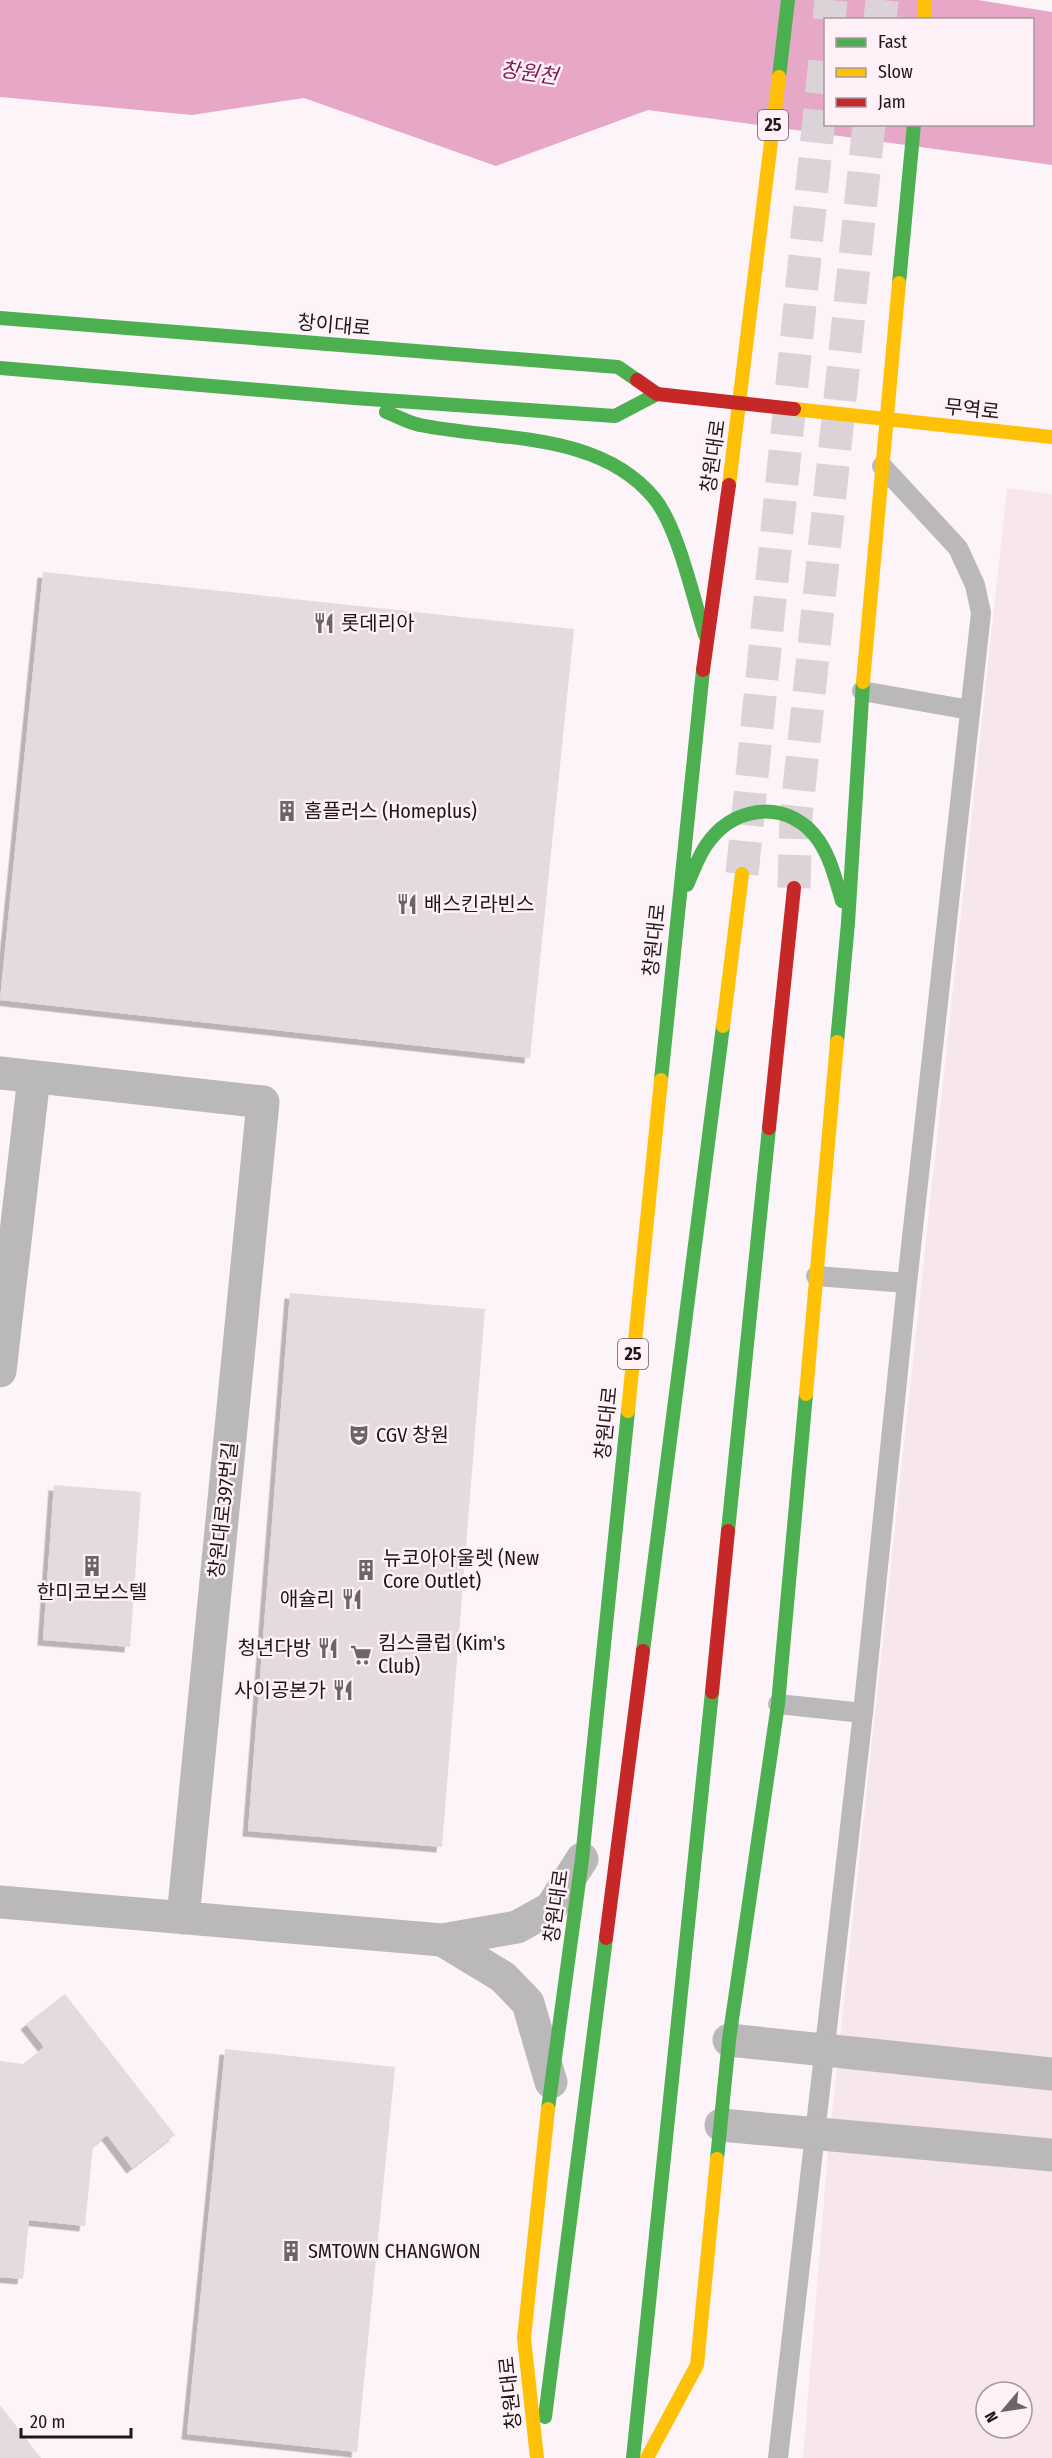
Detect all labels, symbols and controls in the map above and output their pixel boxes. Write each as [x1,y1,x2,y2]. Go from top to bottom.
legend [824,18,1034,126]
text: Fast [878,31,907,53]
water label: 창원천 [498,56,562,90]
text: Slow [878,61,913,83]
text: Jam [878,91,906,113]
road number: 25 [758,110,788,140]
street label: 창이대로 [296,310,372,340]
street label: 무역로 [943,394,1001,424]
street label: 창원대로 [696,418,730,494]
restaurant icon: 롯데리아 [312,611,336,635]
place label: 롯데리아 [341,611,415,635]
building icon: 홈플러스 (Homeplus) [275,799,299,823]
place label: 홈플러스 (Homeplus) [304,799,477,823]
restaurant icon: 배스킨라빈스 [395,892,419,916]
place label: 배스킨라빈스 [424,892,534,916]
street label: 창원대로 [638,902,670,978]
road number: 25 [618,1339,648,1369]
street label: 창원대로 [590,1385,622,1461]
theatre icon: CGV 창원 [347,1423,371,1447]
place label: CGV 창원 [376,1423,449,1447]
street label: 창원대로397번길 [204,1441,242,1579]
place label: 뉴코아아울렛 (New Core Outlet) [383,1546,539,1593]
building icon: 한미코보스텔 [80,1554,104,1578]
building icon: 뉴코아아울렛 (New Core Outlet) [354,1558,378,1582]
place label: 한미코보스텔 [37,1580,147,1604]
place label: 애슐리 [280,1587,335,1611]
restaurant icon: 애슐리 [340,1587,364,1611]
place label: 킴스클럽 (Kim's Club) [378,1631,505,1678]
place label: 청년다방 [237,1636,311,1660]
restaurant icon: 청년다방 [316,1636,340,1660]
supermarket icon: 킴스클럽 (Kim's Club) [349,1643,373,1667]
place label: 사이공본가 [234,1678,326,1702]
restaurant icon: 사이공본가 [331,1678,355,1702]
street label: 창원대로 [539,1868,573,1944]
building icon: SMTOWN CHANGWON [279,2239,303,2263]
place label: SMTOWN CHANGWON [308,2239,481,2263]
street label: 창원대로 [494,2355,526,2431]
north arrow [974,2380,1034,2440]
scale bar [21,2401,130,2439]
text: N [981,2408,1002,2426]
text: 20 m [30,2411,65,2433]

